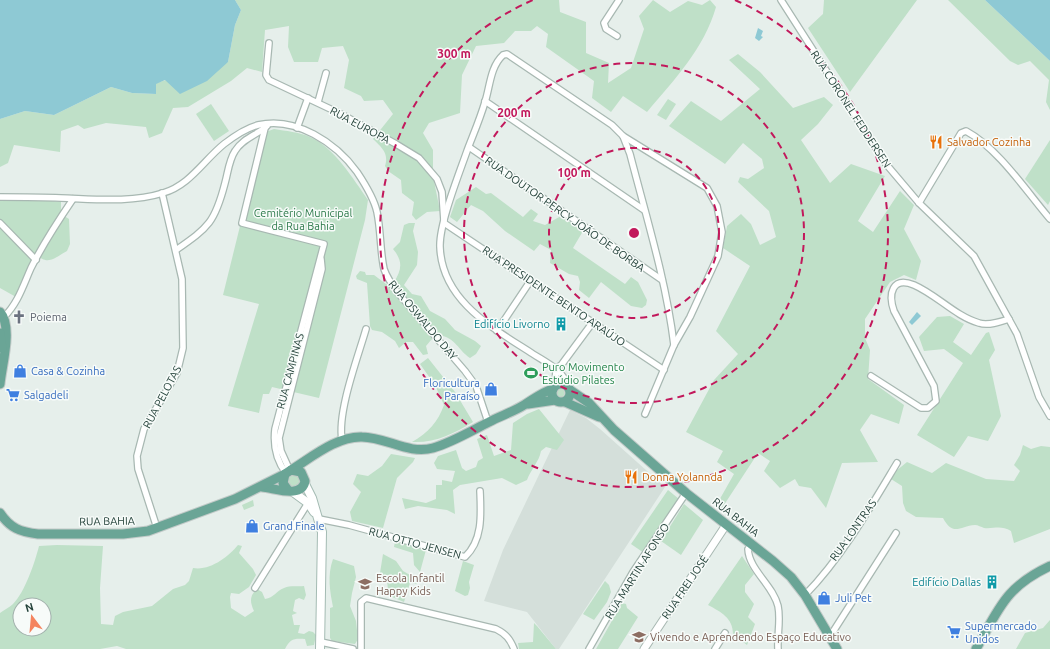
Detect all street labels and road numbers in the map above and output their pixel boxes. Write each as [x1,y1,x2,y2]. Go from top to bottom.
street label: RUA CORONEL FEDDERSEN [809,48,893,170]
street label: RUA EUROPA [328,104,393,146]
street label: RUA DOUTOR PERCY JOÃO DE BORBA [483,154,648,274]
street label: RUA PRESIDENTE BENTO ARAÚJO [480,243,628,348]
street label: RUA OSWALDO DAY [386,278,460,363]
street label: RUA CAMPINAS [274,332,306,410]
street label: RUA PELOTAS [141,364,184,430]
street label: RUA BAHIA [710,495,762,539]
street label: RUA LONTRAS [827,497,879,563]
street label: RUA BAHIA [79,514,136,527]
street label: RUA MARTIN AFONSO [603,521,671,621]
street label: RUA OTTO JENSEN [368,525,462,561]
street label: RUA FREI JOSÉ [658,552,711,621]

